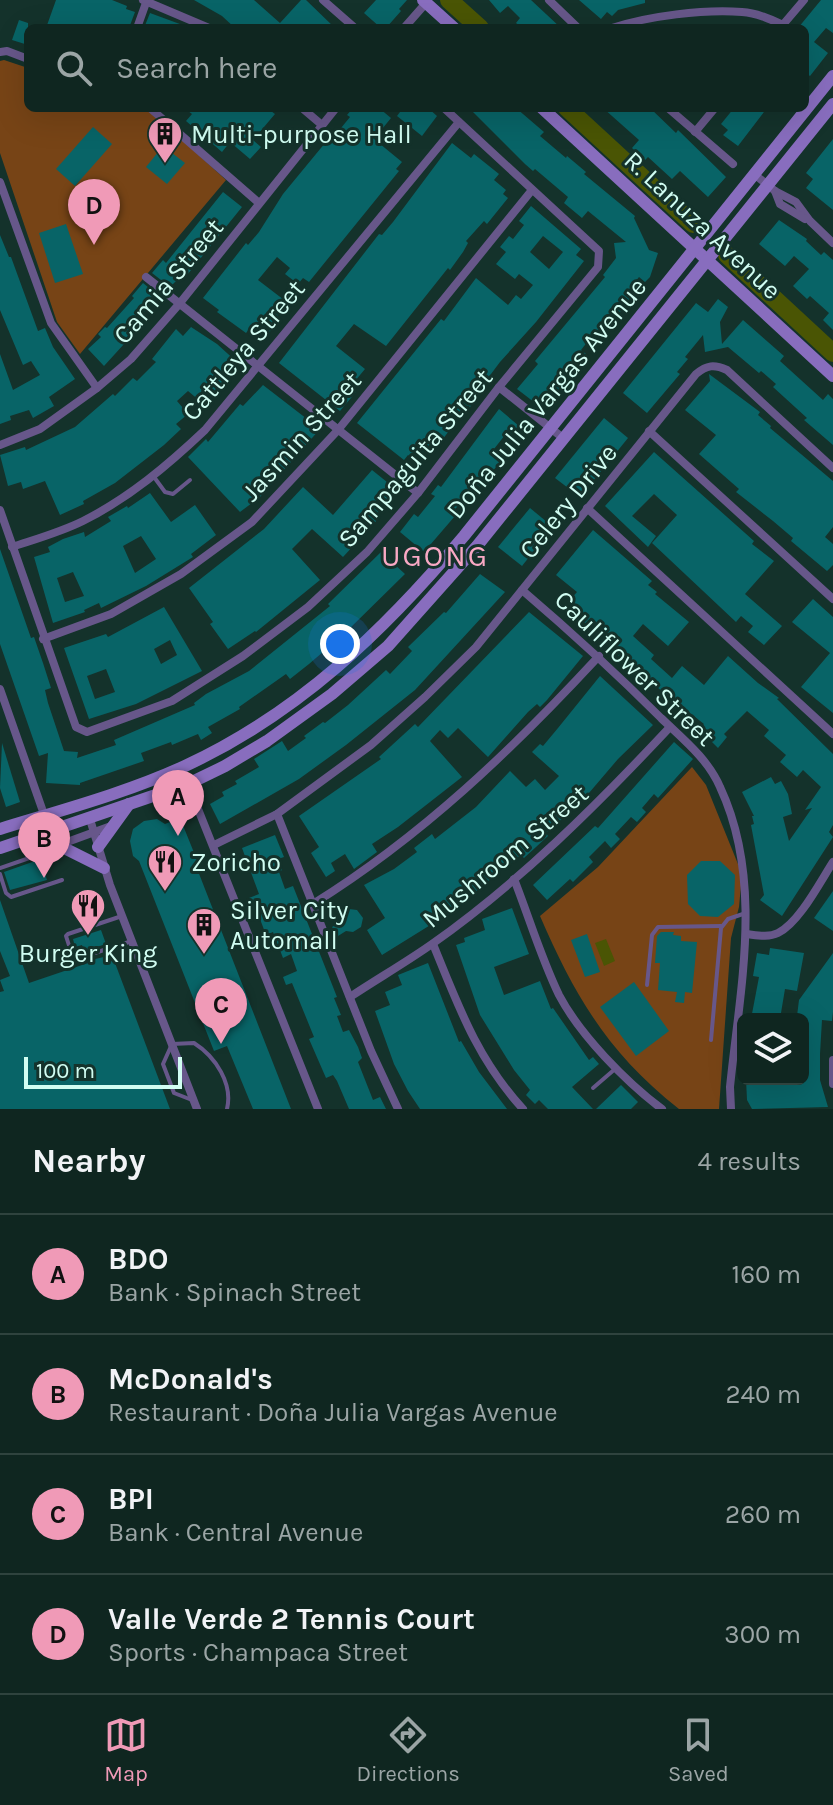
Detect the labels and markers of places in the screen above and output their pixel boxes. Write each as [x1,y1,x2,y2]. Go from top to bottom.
building icon: Multi-purpose Hall [146,115,184,165]
place label: Multi-purpose Hall [191,119,412,150]
pin: D [68,179,120,245]
pin: A [152,770,204,836]
pin: B [18,812,70,878]
restaurant icon: Zoricho [146,843,184,893]
place label: Zoricho [191,847,281,878]
restaurant icon: Burger King [69,887,107,937]
place label: Silver City Automall [230,895,348,956]
building icon: Silver City Automall [185,906,223,956]
place label: Burger King [19,938,158,969]
pin: C [195,978,247,1044]

